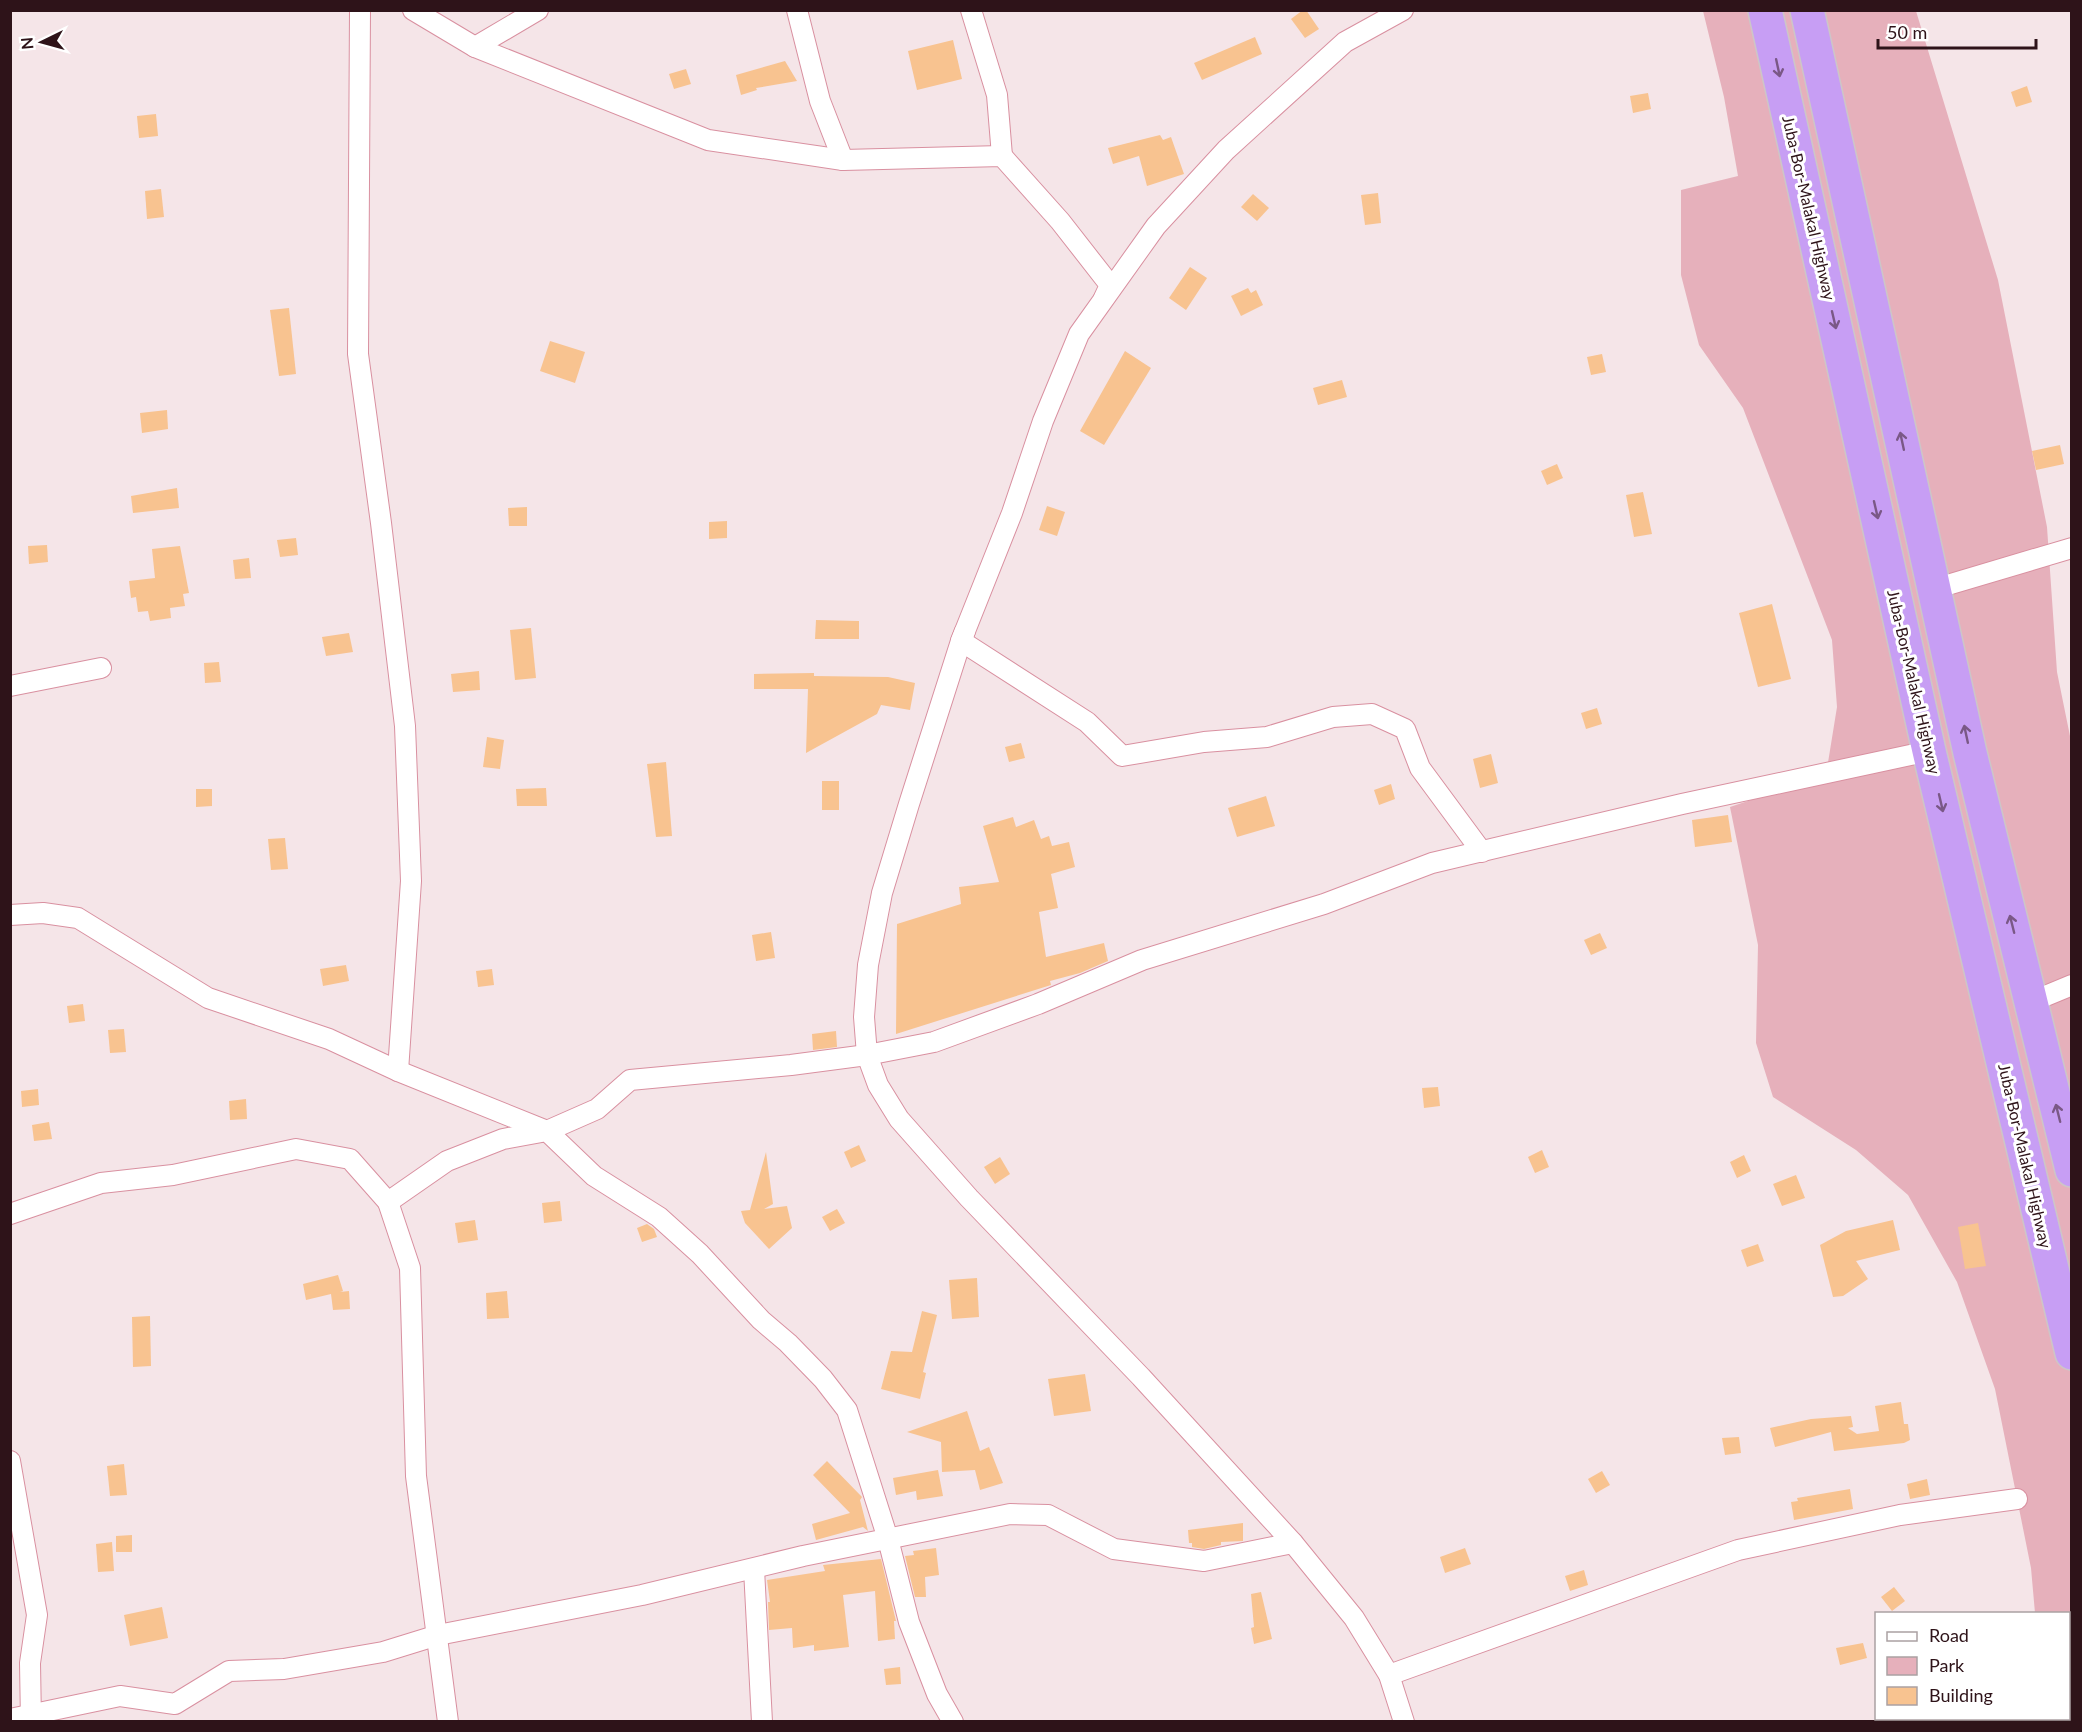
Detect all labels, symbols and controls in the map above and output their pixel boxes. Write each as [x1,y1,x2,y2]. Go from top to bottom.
north arrow [12,12,72,72]
scale bar [1878,12,2036,50]
text: 50 m [1887,21,1927,43]
text: N [17,36,37,50]
one-way arrow [1772,58,1784,77]
street label: Juba-Bor-Malakal Highway [1779,114,1840,303]
one-way arrow [1828,310,1840,329]
one-way arrow [1896,432,1907,451]
one-way arrow [1871,500,1882,519]
street label: Juba-Bor-Malakal Highway [1884,588,1945,777]
one-way arrow [1960,725,1971,744]
one-way arrow [1936,793,1948,812]
one-way arrow [2005,915,2017,934]
street label: Juba-Bor-Malakal Highway [1995,1062,2056,1251]
one-way arrow [2051,1104,2063,1123]
legend [1875,1612,2070,1720]
text: Road [1929,1624,1969,1646]
text: Park [1929,1654,1965,1676]
text: Building [1929,1684,1993,1706]

